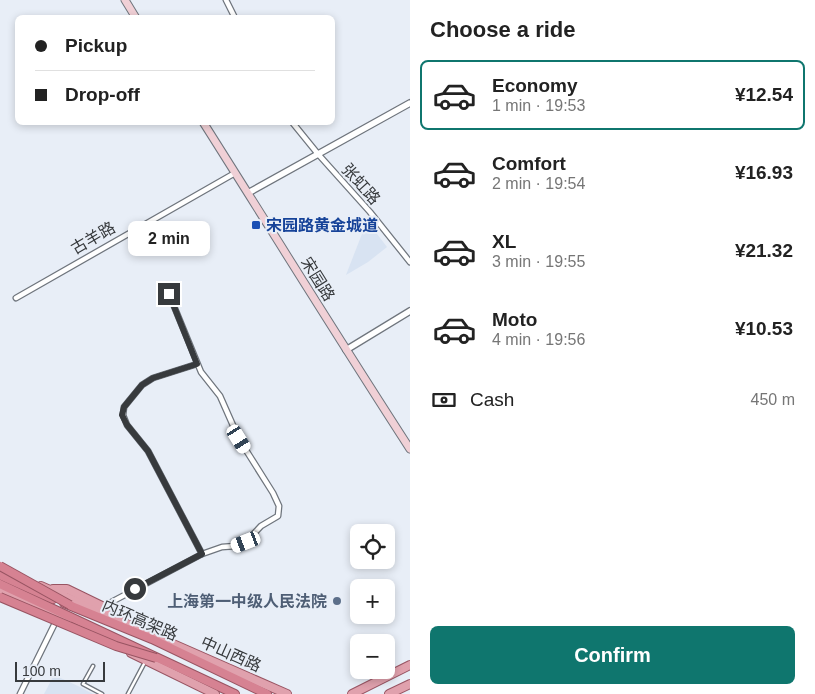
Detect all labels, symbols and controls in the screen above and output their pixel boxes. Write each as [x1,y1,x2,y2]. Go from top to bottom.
text: Choose a ride [430,17,575,42]
text: Pickup [65,35,127,56]
icon: car [432,73,477,118]
text: Economy [492,75,578,96]
text: Drop-off [65,84,140,105]
text: ¥12.54 [735,84,793,105]
text: 1 min · 19:53 [492,97,585,114]
icon: car [432,151,477,196]
text: Comfort [492,153,566,174]
street label: 张虹路 [339,160,383,208]
text: ¥16.93 [735,162,793,183]
text: 2 min · 19:54 [492,175,585,192]
place label: 宋园路黄金城道 [266,216,378,234]
street label: 古羊路 [68,219,118,257]
marker: 宋园路黄金城道 [250,219,262,231]
callout: 2 min [128,222,210,256]
icon: car [432,229,477,274]
text: 2 min [148,230,190,247]
text: XL [492,231,516,252]
text: ¥21.32 [735,240,793,261]
text: 3 min · 19:55 [492,253,585,270]
street label: 宋园路 [298,254,338,304]
route end [158,283,180,305]
icon: car [432,307,477,352]
text: Moto [492,309,537,330]
text: ¥10.53 [735,318,793,339]
text: 4 min · 19:56 [492,331,585,348]
icon: cash [430,386,458,414]
text: Cash [470,389,514,410]
text: 450 m [751,391,795,408]
car [224,422,253,456]
map controls [350,524,395,679]
button: locate [350,524,395,569]
car [229,530,262,554]
route start [124,578,146,600]
button: + [350,579,395,624]
place label: 上海第一中级人民法院 [167,593,327,610]
marker: 上海第一中级人民法院 [331,595,343,607]
street label: 内环高架路 [100,597,180,643]
button: Confirm [430,626,795,684]
street label: 中山西路 [198,633,264,675]
button: − [350,634,395,679]
scale bar [15,659,105,682]
text: 100 m [22,663,61,679]

